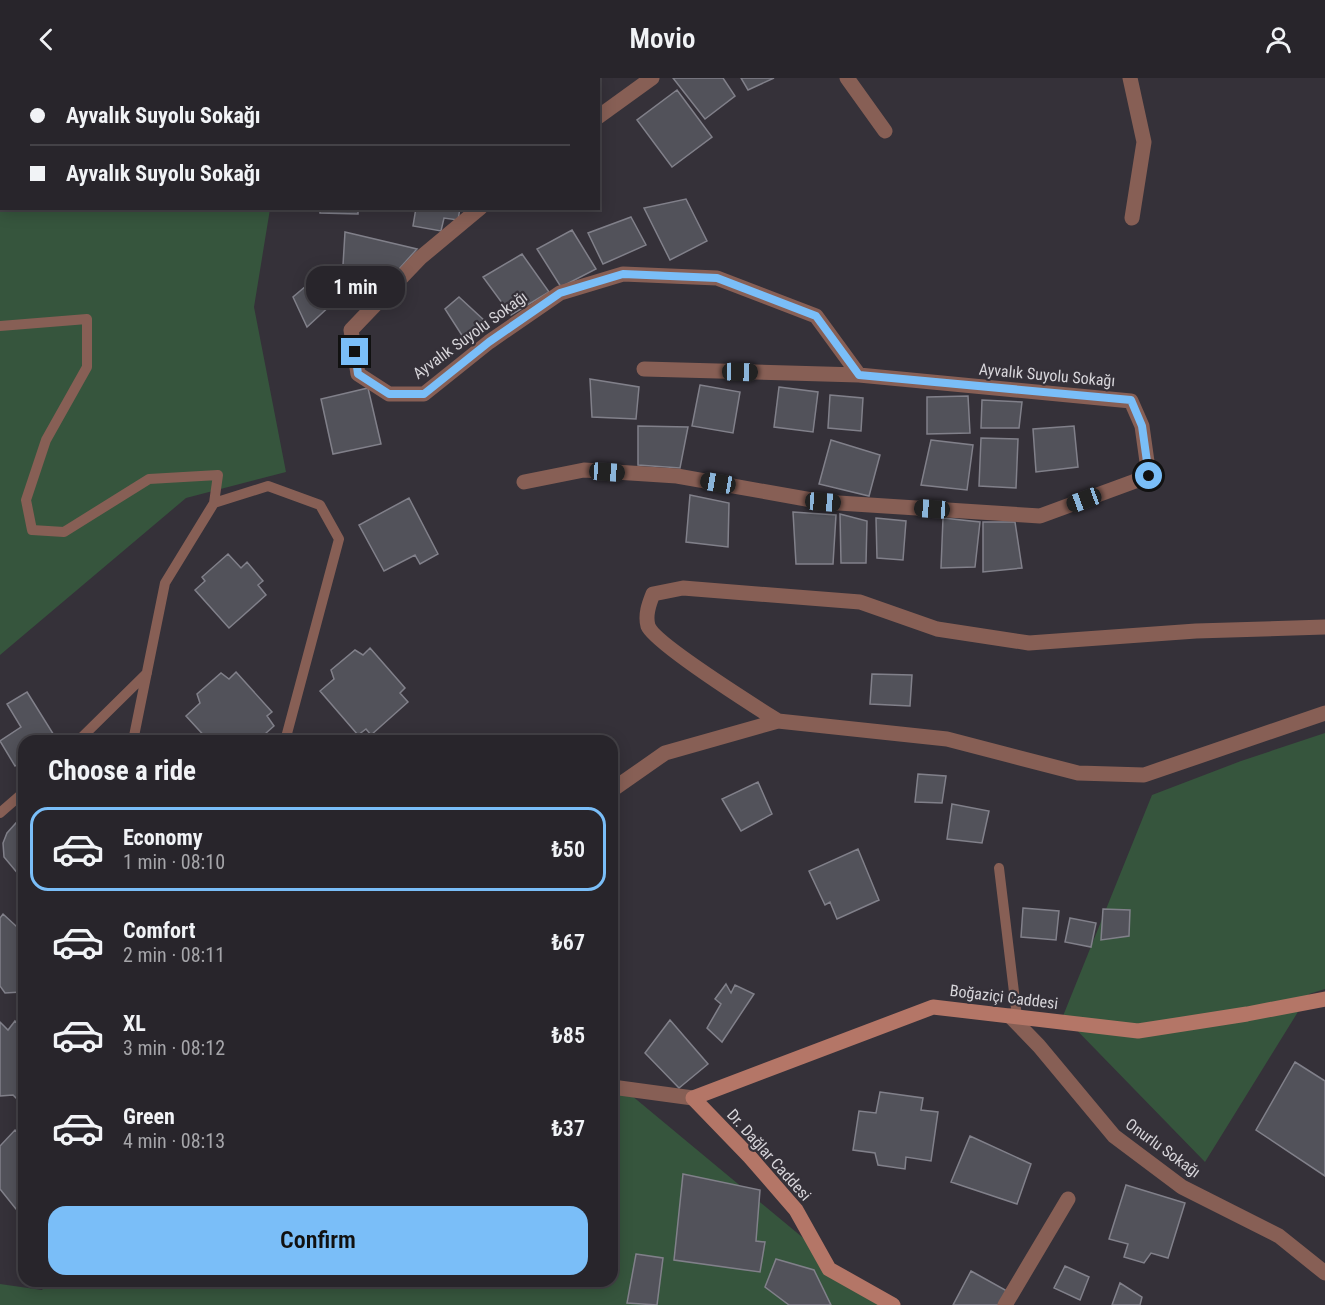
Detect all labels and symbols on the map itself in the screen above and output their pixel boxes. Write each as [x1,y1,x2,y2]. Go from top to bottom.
callout: 1 min [306,265,404,307]
street label: Ayvalık Suyolu Sokağı [409,287,531,383]
route end [341,338,368,365]
street label: Ayvalık Suyolu Sokağı [978,360,1116,390]
car [722,363,758,381]
car [588,462,626,482]
route start [1135,462,1162,489]
car [699,471,737,495]
car [1064,485,1104,515]
car [804,492,842,512]
car [913,499,951,519]
street label: Boğaziçi Caddesi [949,981,1059,1013]
street label: Dr. Dağlar Caddesi [723,1105,815,1205]
street label: Onurlu Sokağı [1122,1114,1204,1182]

